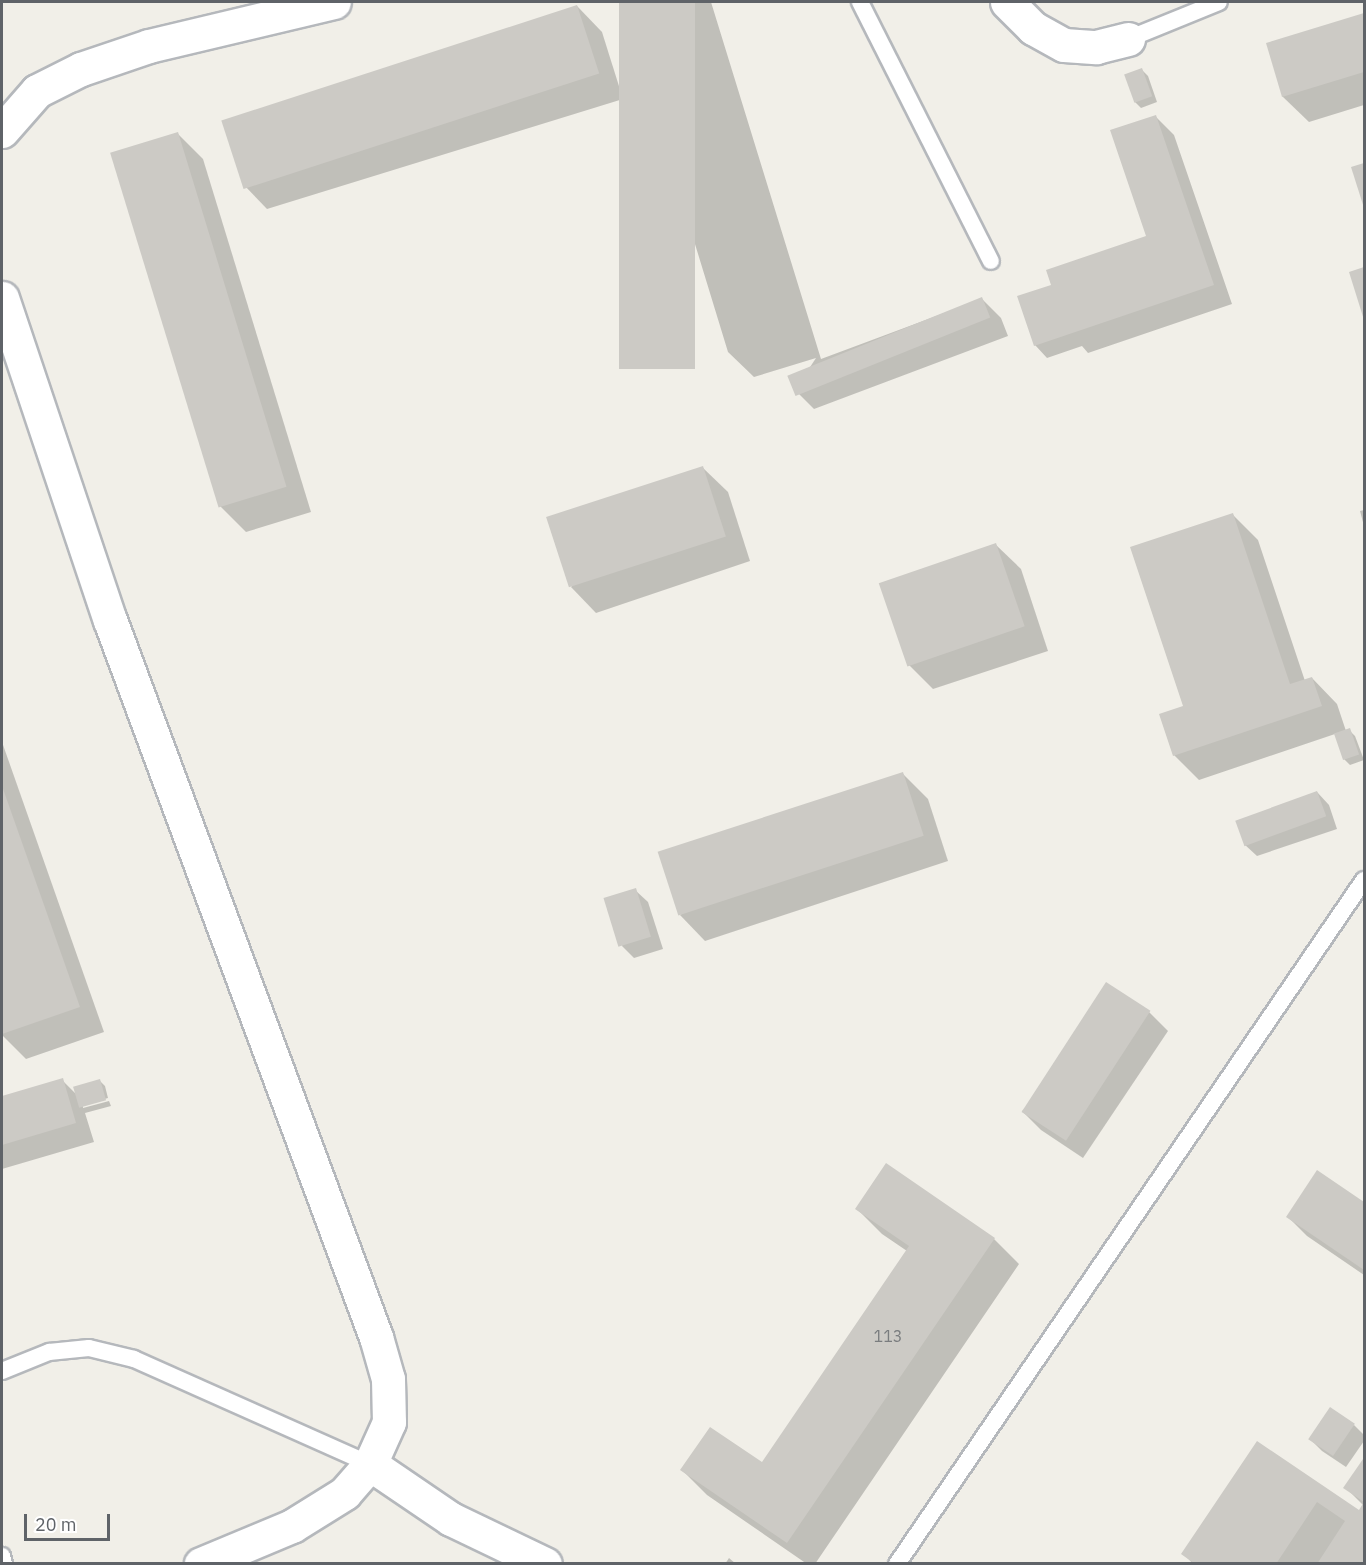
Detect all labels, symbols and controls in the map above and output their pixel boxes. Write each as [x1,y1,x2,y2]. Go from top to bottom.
house number: 113 [874,1326,902,1346]
scale bar [27,1502,112,1540]
text: 20 m [35,1513,77,1536]

